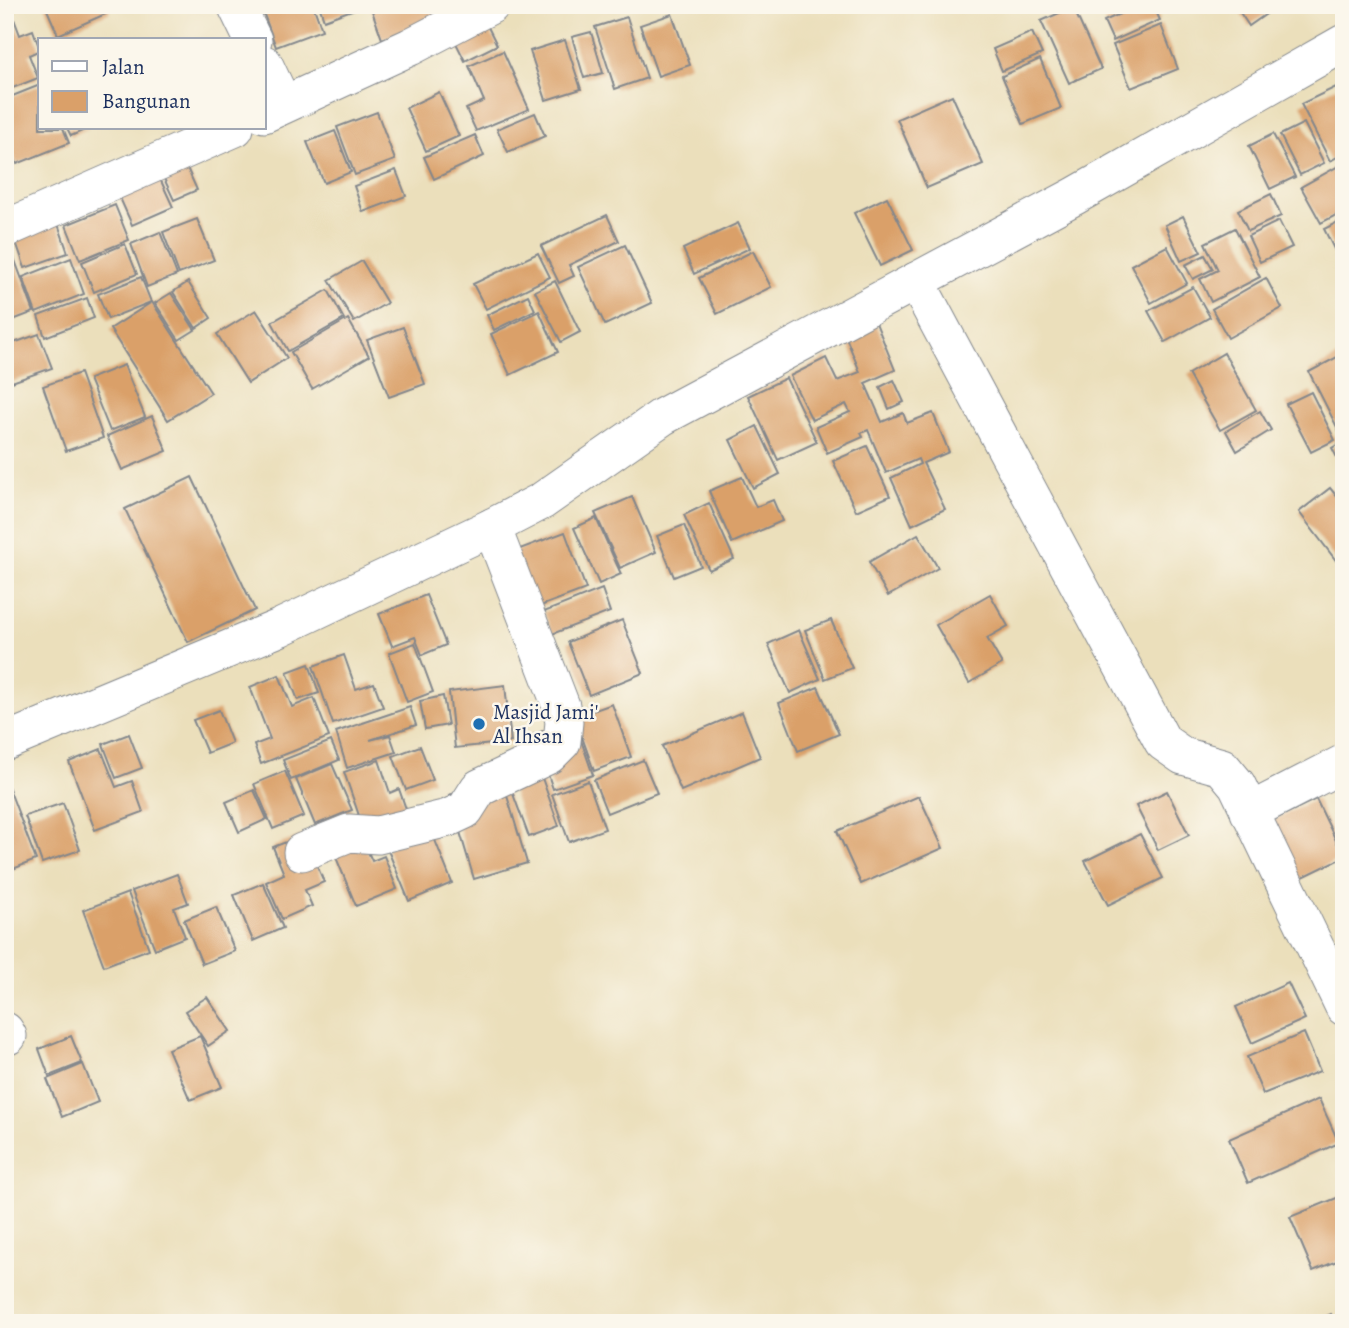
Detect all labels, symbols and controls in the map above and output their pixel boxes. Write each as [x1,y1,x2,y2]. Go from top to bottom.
legend [38,38,266,130]
text: Jalan [102,53,144,81]
text: Bangunan [102,87,191,115]
place label: Masjid Jami' Al Ihsan [492,698,599,750]
marker: Masjid Jami' Al Ihsan [471,716,487,732]

